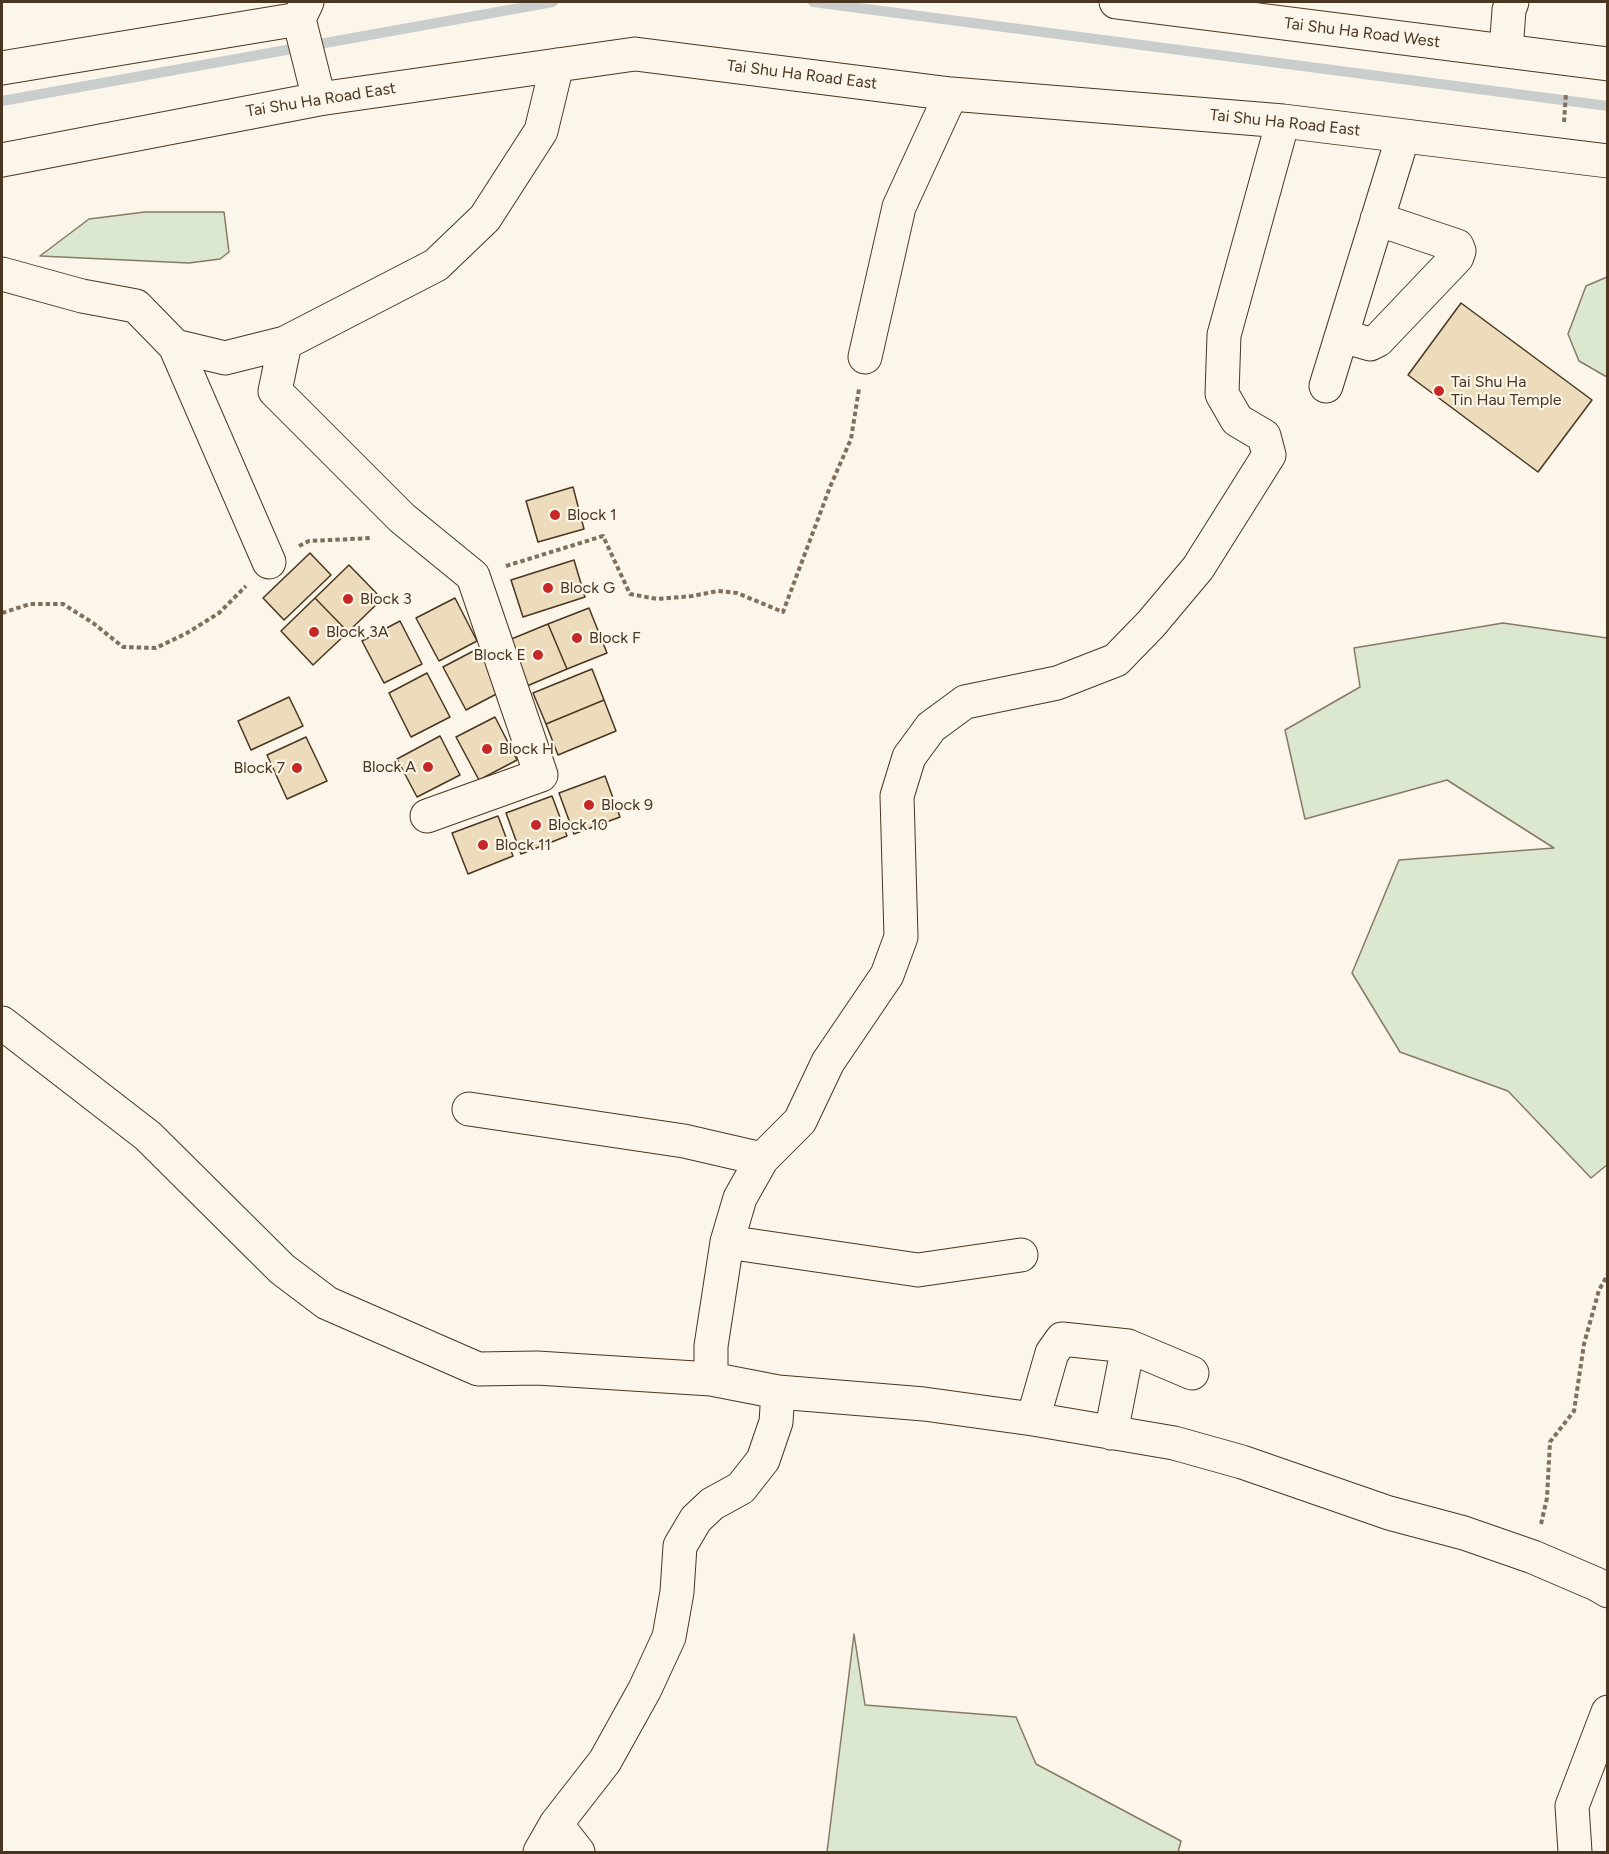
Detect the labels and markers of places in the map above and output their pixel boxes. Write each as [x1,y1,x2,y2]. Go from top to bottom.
place label: Tai Shu Ha Tin Hau Temple [1451,372,1561,410]
marker: Tai Shu Ha Tin Hau Temple [1432,384,1446,398]
place label: Block 1 [567,505,617,525]
marker: Block 1 [548,508,562,522]
place label: Block G [560,578,615,598]
marker: Block G [541,581,555,595]
place label: Block 3 [360,589,412,609]
marker: Block 3 [341,592,355,606]
place label: Block 3A [326,622,388,642]
marker: Block 3A [307,625,321,639]
place label: Block F [589,628,641,648]
marker: Block F [570,631,584,645]
place label: Block E [474,645,526,665]
marker: Block E [531,648,545,662]
place label: Block H [499,739,554,759]
marker: Block H [480,742,494,756]
place label: Block A [362,757,416,777]
place label: Block 7 [233,758,285,778]
marker: Block A [421,760,435,774]
marker: Block 7 [290,761,304,775]
place label: Block 9 [601,795,653,815]
marker: Block 9 [582,798,596,812]
place label: Block 10 [548,815,608,835]
marker: Block 10 [529,818,543,832]
place label: Block 11 [495,835,551,855]
marker: Block 11 [476,838,490,852]

